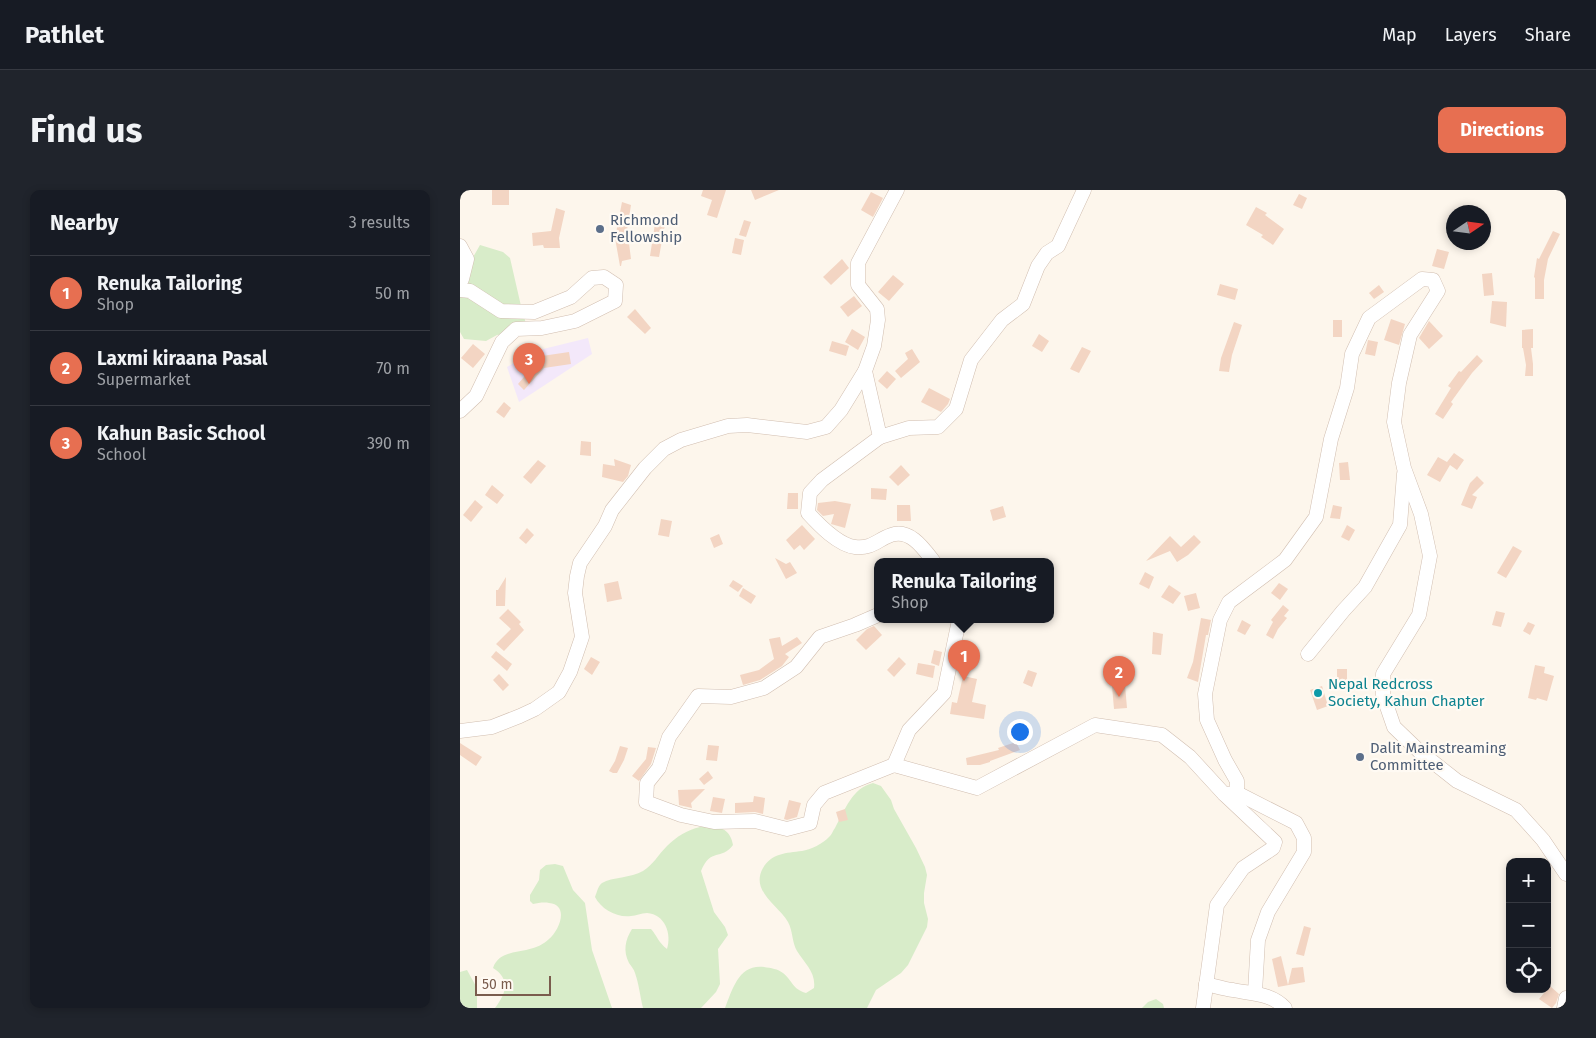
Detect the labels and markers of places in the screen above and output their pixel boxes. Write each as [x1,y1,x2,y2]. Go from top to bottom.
place label: Richmond Fellowship [610,211,682,246]
marker: Richmond Fellowship [594,223,606,235]
pin: 3 [513,343,545,384]
pin: 1 [948,640,980,681]
pin: 2 [1103,656,1135,697]
place label: Nepal Redcross Society, Kahun Chapter [1328,675,1485,710]
marker: Nepal Redcross Society, Kahun Chapter [1312,687,1324,699]
place label: Dalit Mainstreaming Committee [1370,739,1506,774]
marker: Dalit Mainstreaming Committee [1354,751,1366,763]

